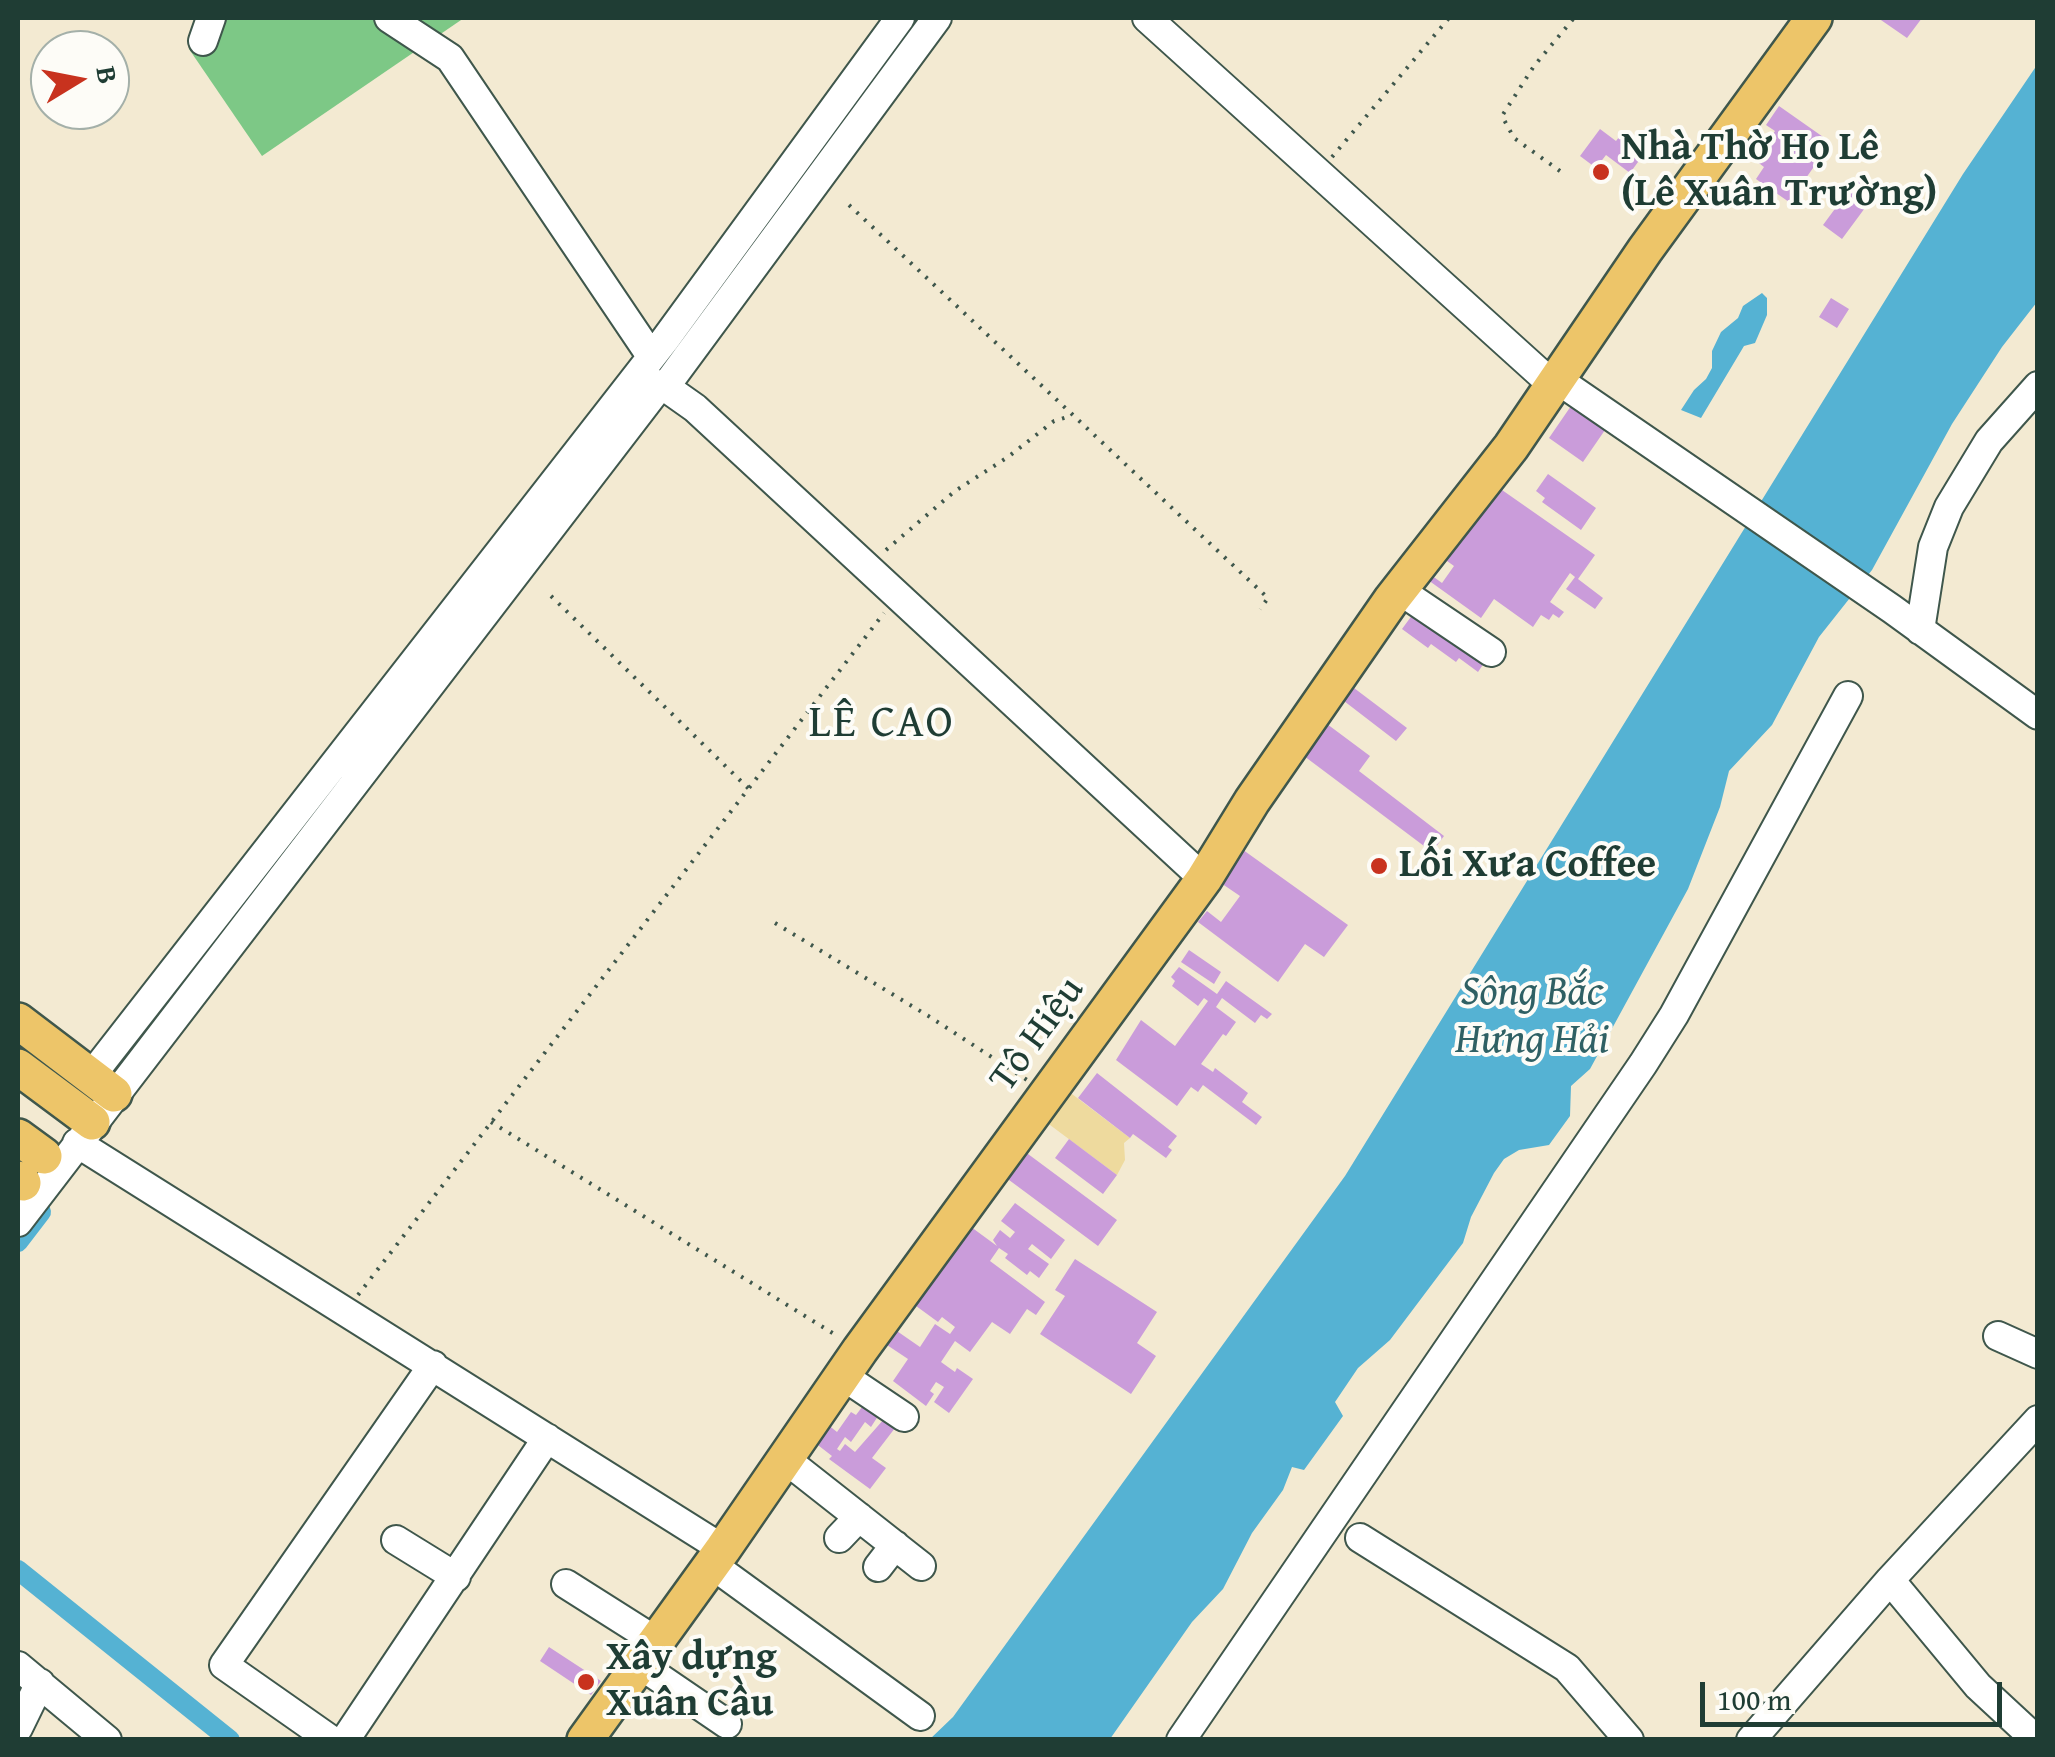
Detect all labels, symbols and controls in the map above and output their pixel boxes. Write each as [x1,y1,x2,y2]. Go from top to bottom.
north arrow [30,30,130,130]
text: B [86,63,130,87]
place label: Nhà Thờ Họ Lê (Lê Xuân Trường) [1621,125,1937,219]
marker: Nhà Thờ Họ Lê (Lê Xuân Trường) [1590,161,1612,183]
district label: LÊ CAO [809,698,955,752]
place label: Lối Xưa Coffee [1399,842,1656,890]
marker: Lối Xưa Coffee [1368,855,1390,877]
street label: Tô Hiệu [980,968,1096,1102]
water label: Sông Bắc Hưng Hải [1455,968,1609,1066]
place label: Xây dựng Xuân Cầu [606,1635,777,1729]
scale bar [1705,1662,2008,1724]
marker: Xây dựng Xuân Cầu [575,1671,597,1693]
text: 100 m [1717,1677,1791,1721]

